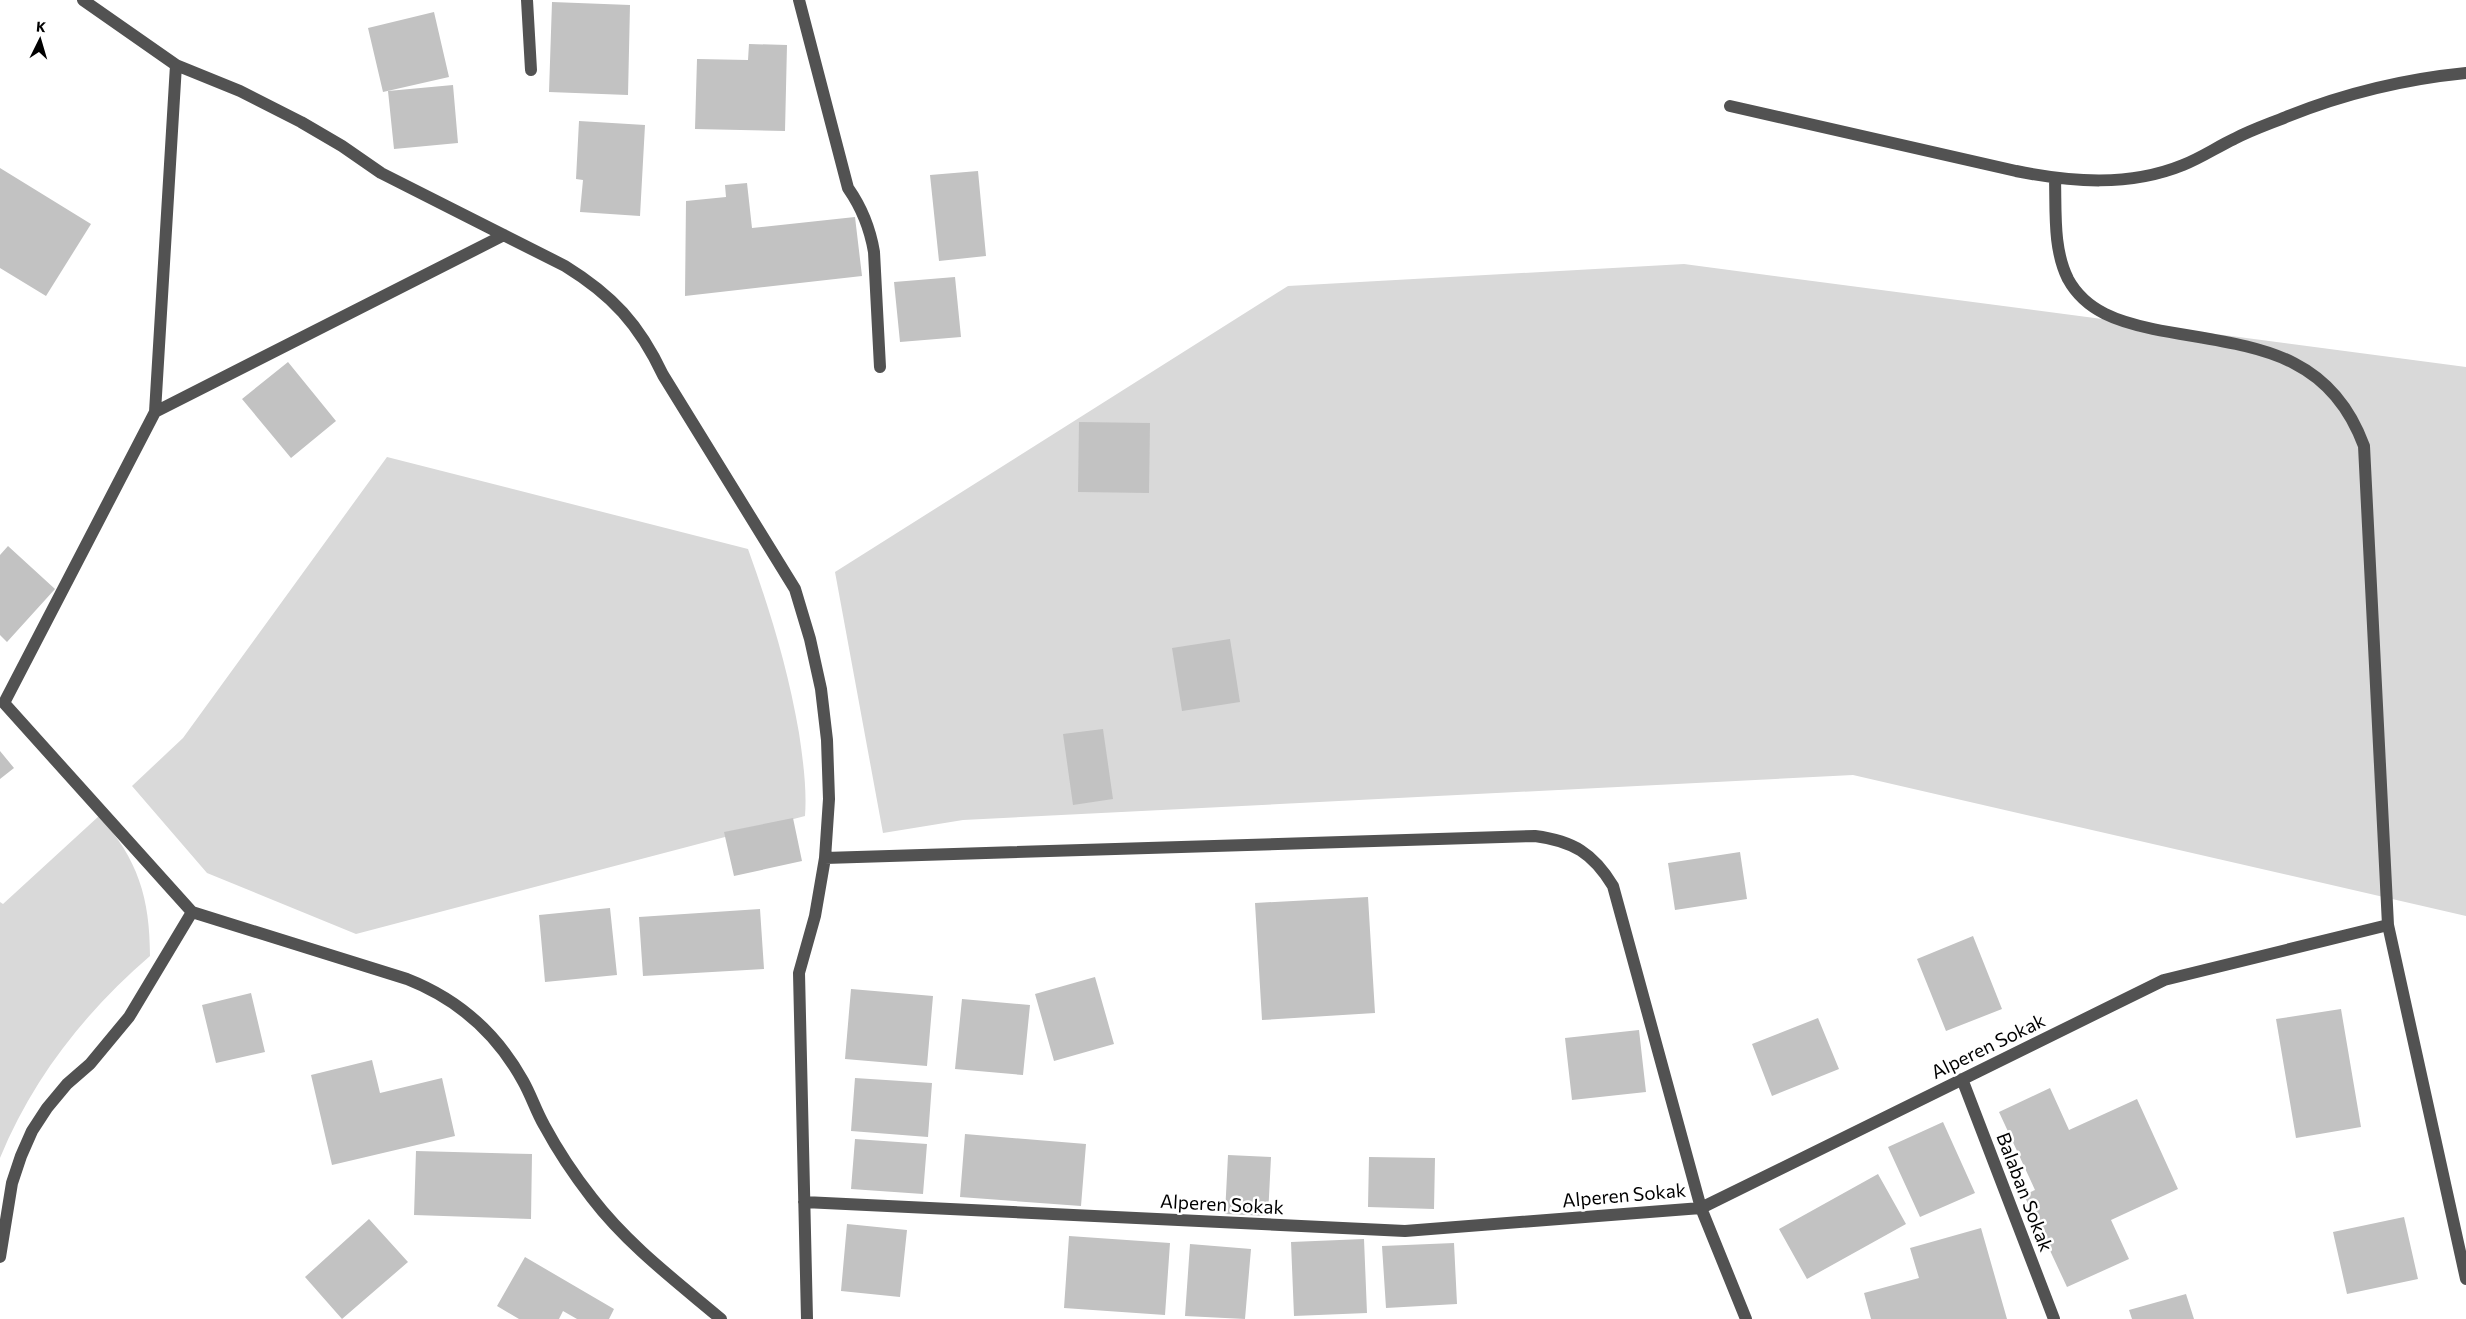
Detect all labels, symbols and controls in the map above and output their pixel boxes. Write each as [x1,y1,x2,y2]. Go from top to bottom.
north arrow [15,15,65,65]
text: K [36,18,47,35]
street label: Alperen Sokak [1927,1008,2049,1083]
street label: Balaban Sokak [1992,1129,2059,1255]
street label: Alperen Sokak [1561,1178,1687,1211]
street label: Alperen Sokak [1159,1189,1285,1218]

